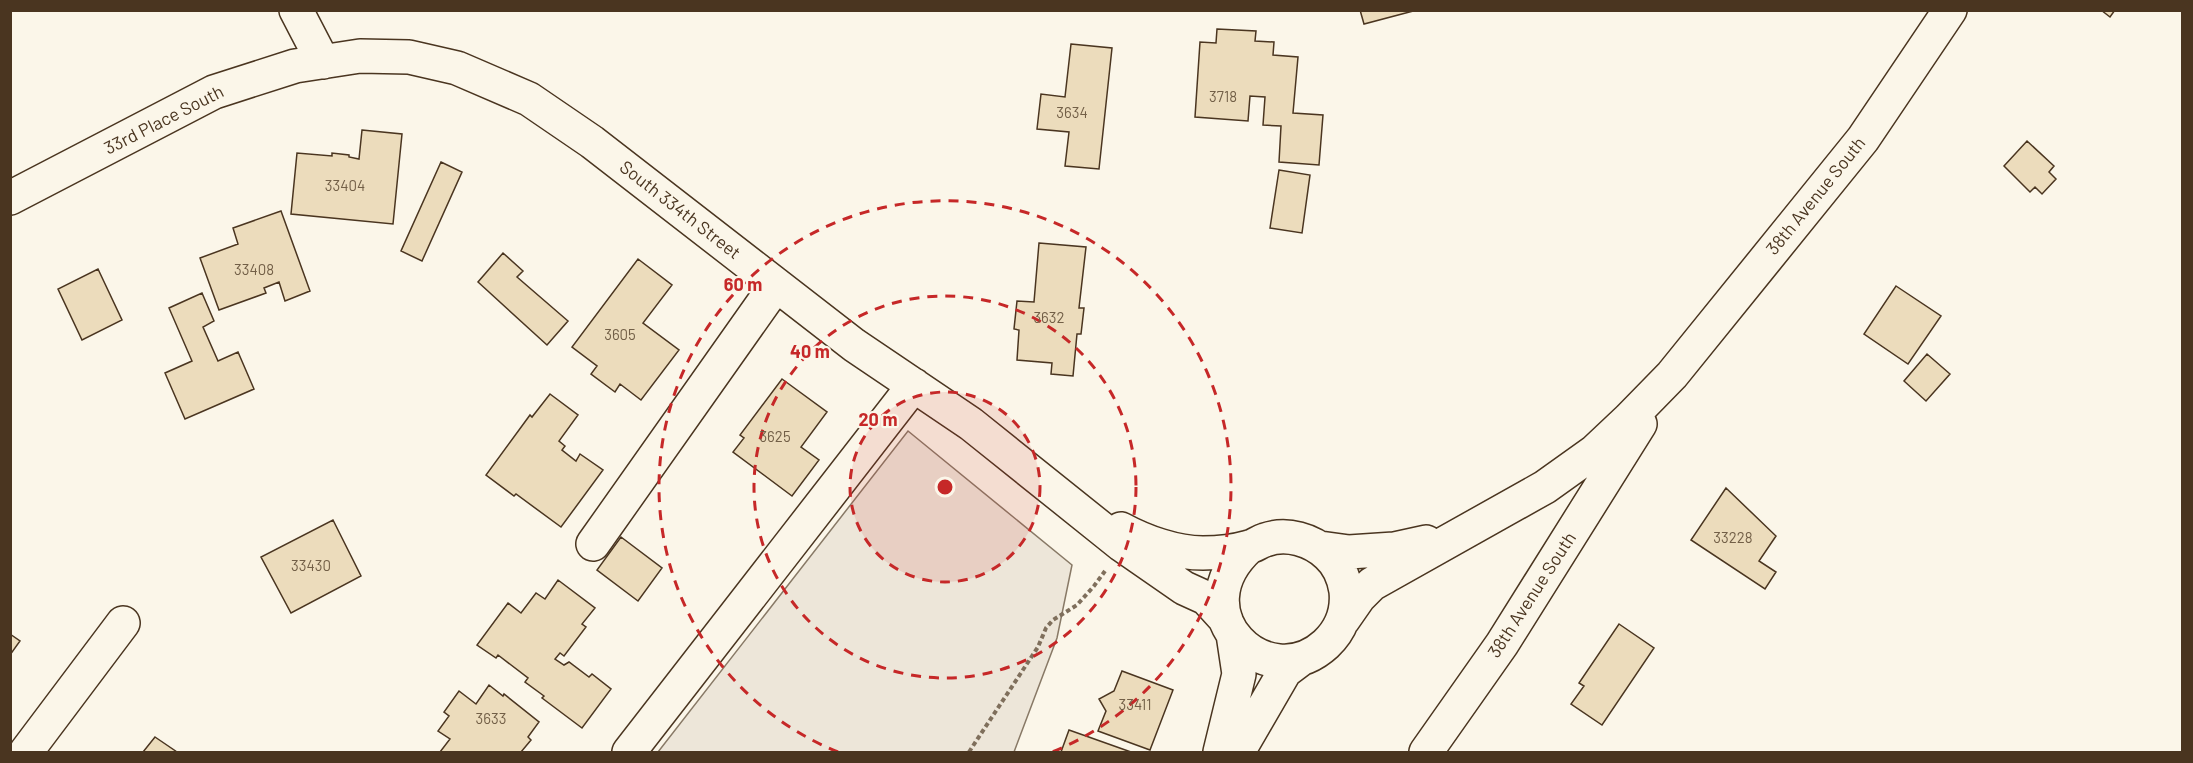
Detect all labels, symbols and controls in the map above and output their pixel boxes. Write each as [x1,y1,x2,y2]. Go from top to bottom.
street label: 33rd Place South [100,80,227,159]
house number: 3718 [1209,87,1237,105]
house number: 3634 [1056,103,1088,121]
street label: 38th Avenue South [1761,132,1870,259]
street label: South 334th Street [616,155,745,263]
house number: 33404 [325,176,365,194]
house number: 33408 [234,260,274,278]
text: 60 m [724,273,762,295]
house number: 3632 [1033,308,1065,326]
house number: 3605 [604,325,636,343]
text: 40 m [790,340,830,362]
text: 20 m [859,408,897,430]
house number: 3625 [759,427,791,445]
centre of rings [935,477,955,497]
street label: 38th Avenue South [1482,527,1580,661]
house number: 33228 [1713,528,1753,546]
house number: 33430 [291,556,331,574]
house number: 33411 [1119,695,1151,713]
house number: 3633 [476,709,506,727]

